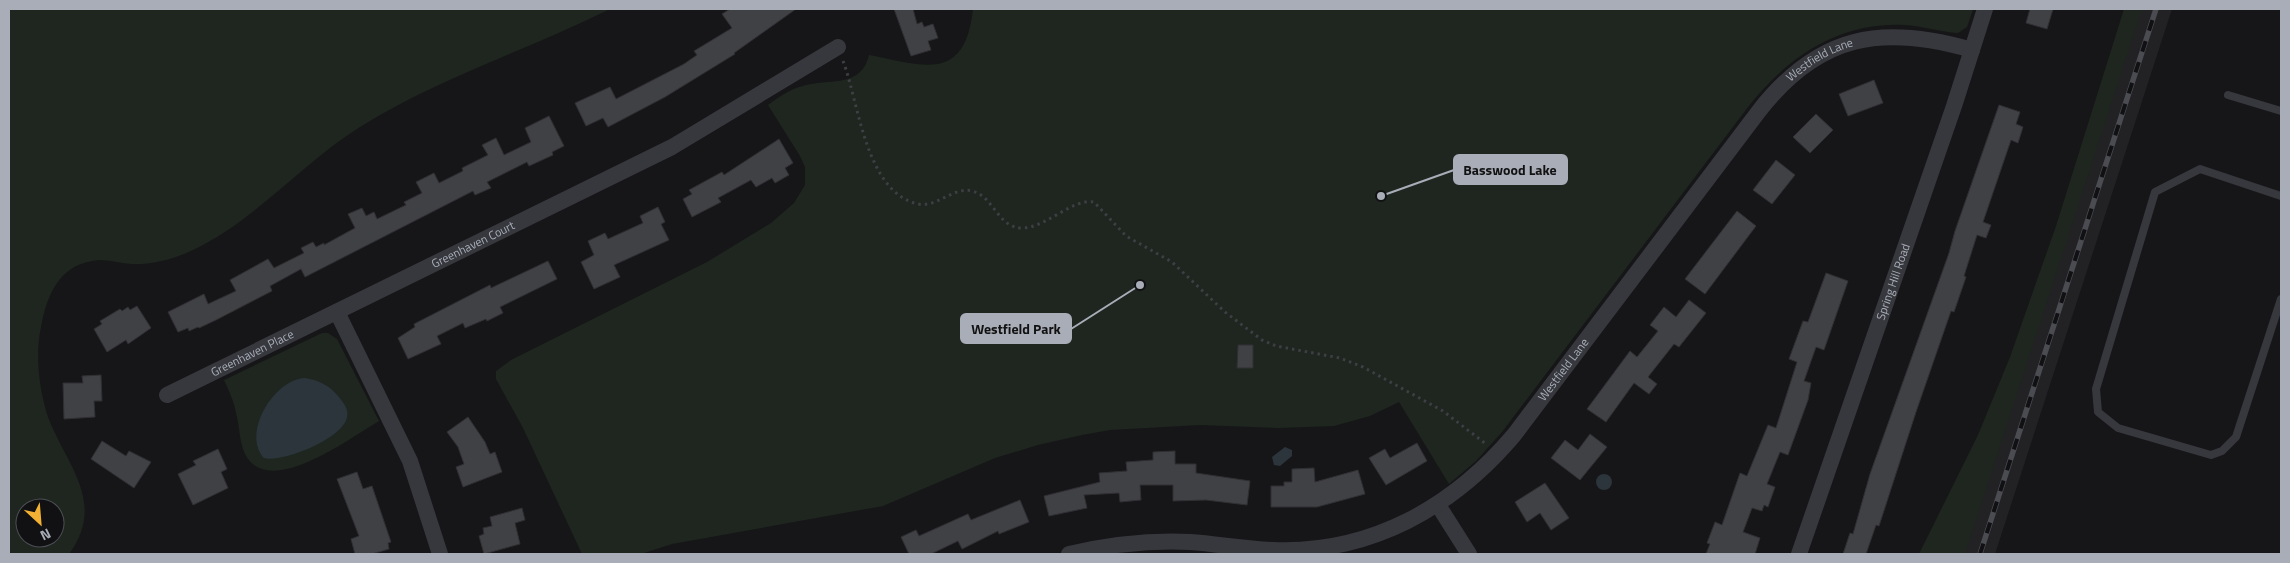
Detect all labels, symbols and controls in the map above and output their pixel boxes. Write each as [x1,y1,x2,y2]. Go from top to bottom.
street label: Westfield Lane [1781,33,1855,86]
callout: Basswood Lake [1454,155,1567,184]
text: Basswood Lake [1463,159,1557,180]
street label: Greenhaven Court [428,215,518,273]
street label: Spring Hill Road [1871,241,1915,323]
callout: Westfield Park [961,314,1071,343]
text: Westfield Park [971,318,1062,339]
street label: Greenhaven Place [207,324,297,381]
street label: Westfield Lane [1533,334,1593,405]
north arrow [15,498,65,548]
text: N [37,524,55,547]

